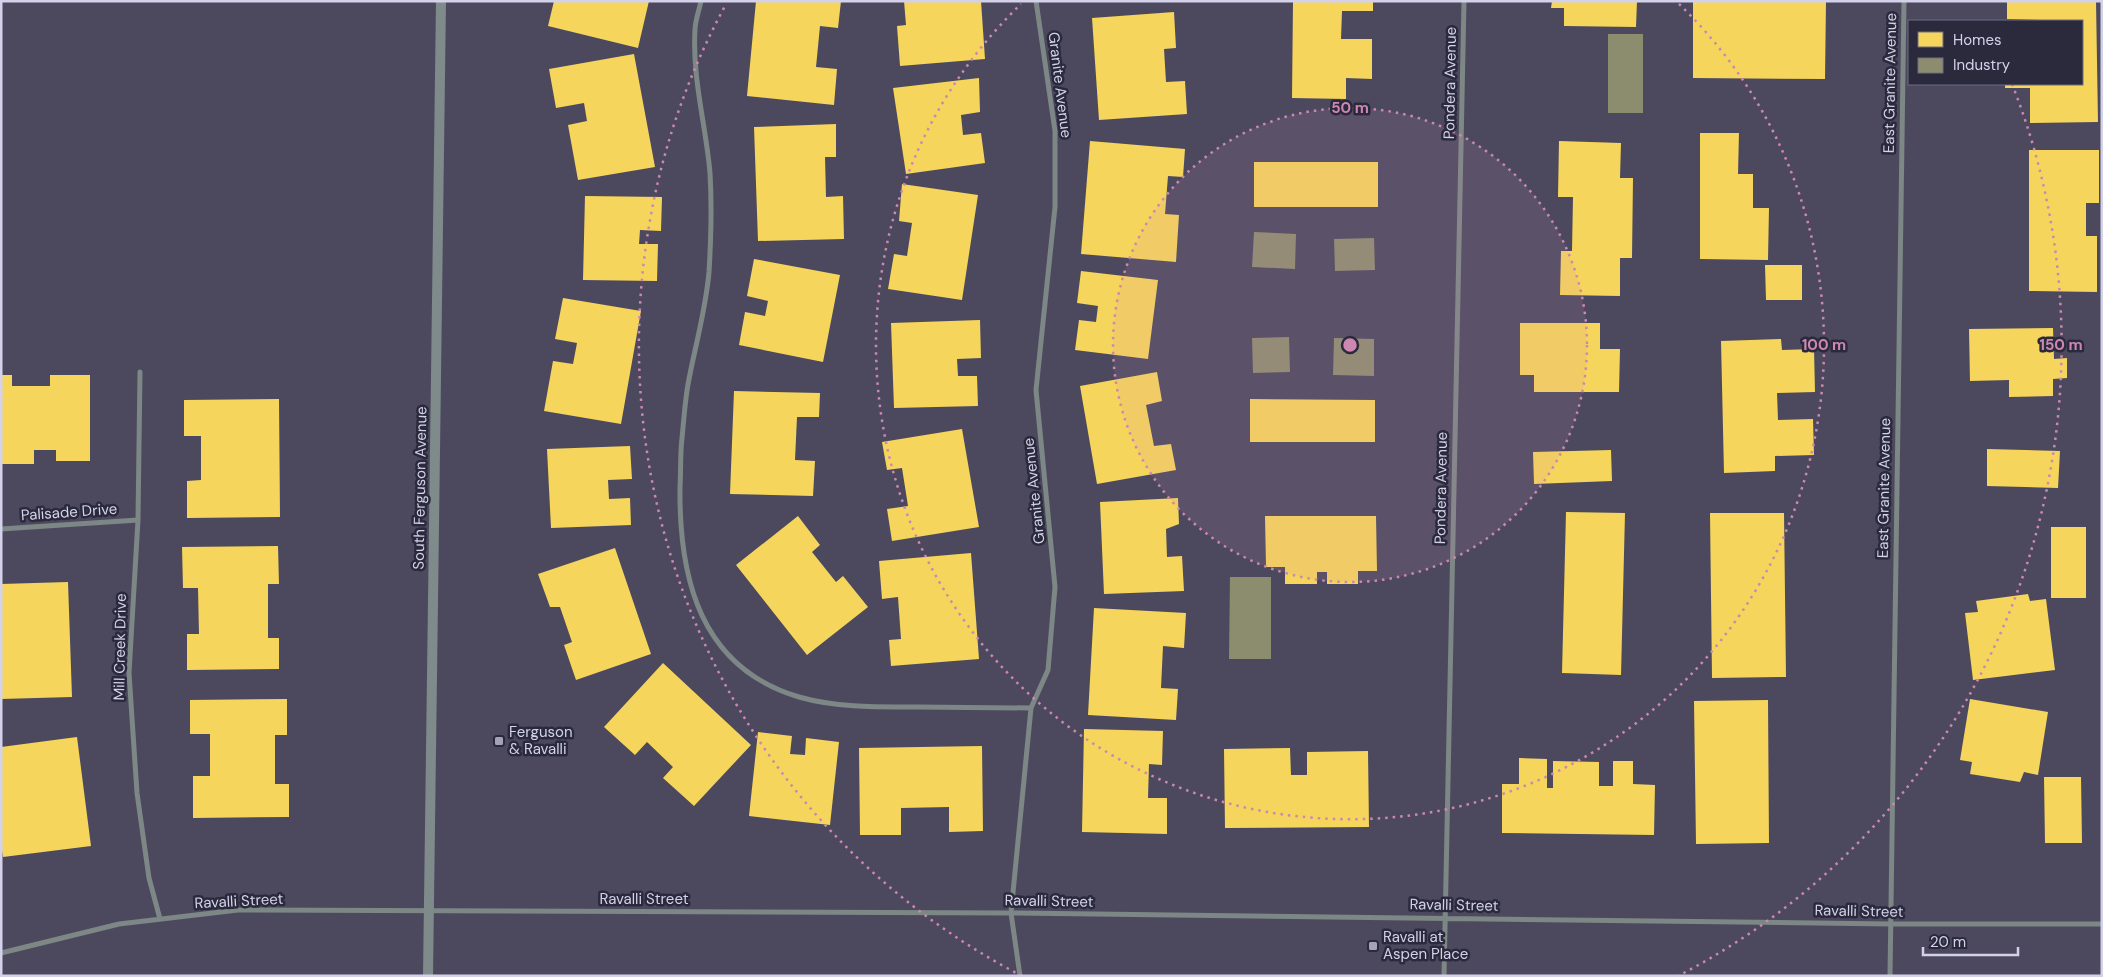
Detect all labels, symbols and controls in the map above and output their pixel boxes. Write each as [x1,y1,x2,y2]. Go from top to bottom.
street label: East Granite Avenue [1879,13,1901,153]
legend [1908,20,2083,85]
street label: Pondera Avenue [1439,27,1461,139]
text: Homes [1953,30,2002,50]
street label: Granite Avenue [1044,31,1076,139]
text: Industry [1953,55,2011,75]
text: 50 m [1331,98,1369,118]
text: 100 m [1802,335,1846,355]
text: 150 m [2040,335,2083,355]
centre of rings [1341,336,1359,354]
street label: South Ferguson Avenue [409,406,431,570]
street label: East Granite Avenue [1873,418,1895,558]
street label: Pondera Avenue [1430,432,1452,544]
street label: Granite Avenue [1018,437,1050,545]
street label: Palisade Drive [20,499,118,525]
street label: Mill Creek Drive [109,593,131,701]
place label: Ferguson & Ravalli [509,722,573,759]
marker: Ferguson & Ravalli [493,735,505,747]
street label: Ravalli Street [194,889,284,913]
street label: Ravalli Street [599,889,689,909]
street label: Ravalli Street [1004,890,1094,912]
street label: Ravalli Street [1409,894,1499,916]
street label: Ravalli Street [1814,900,1904,922]
scale bar [1923,924,2018,956]
place label: Ravalli at Aspen Place [1383,927,1468,964]
text: 20 m [1930,932,1966,952]
marker: Ravalli at Aspen Place [1367,940,1379,952]

